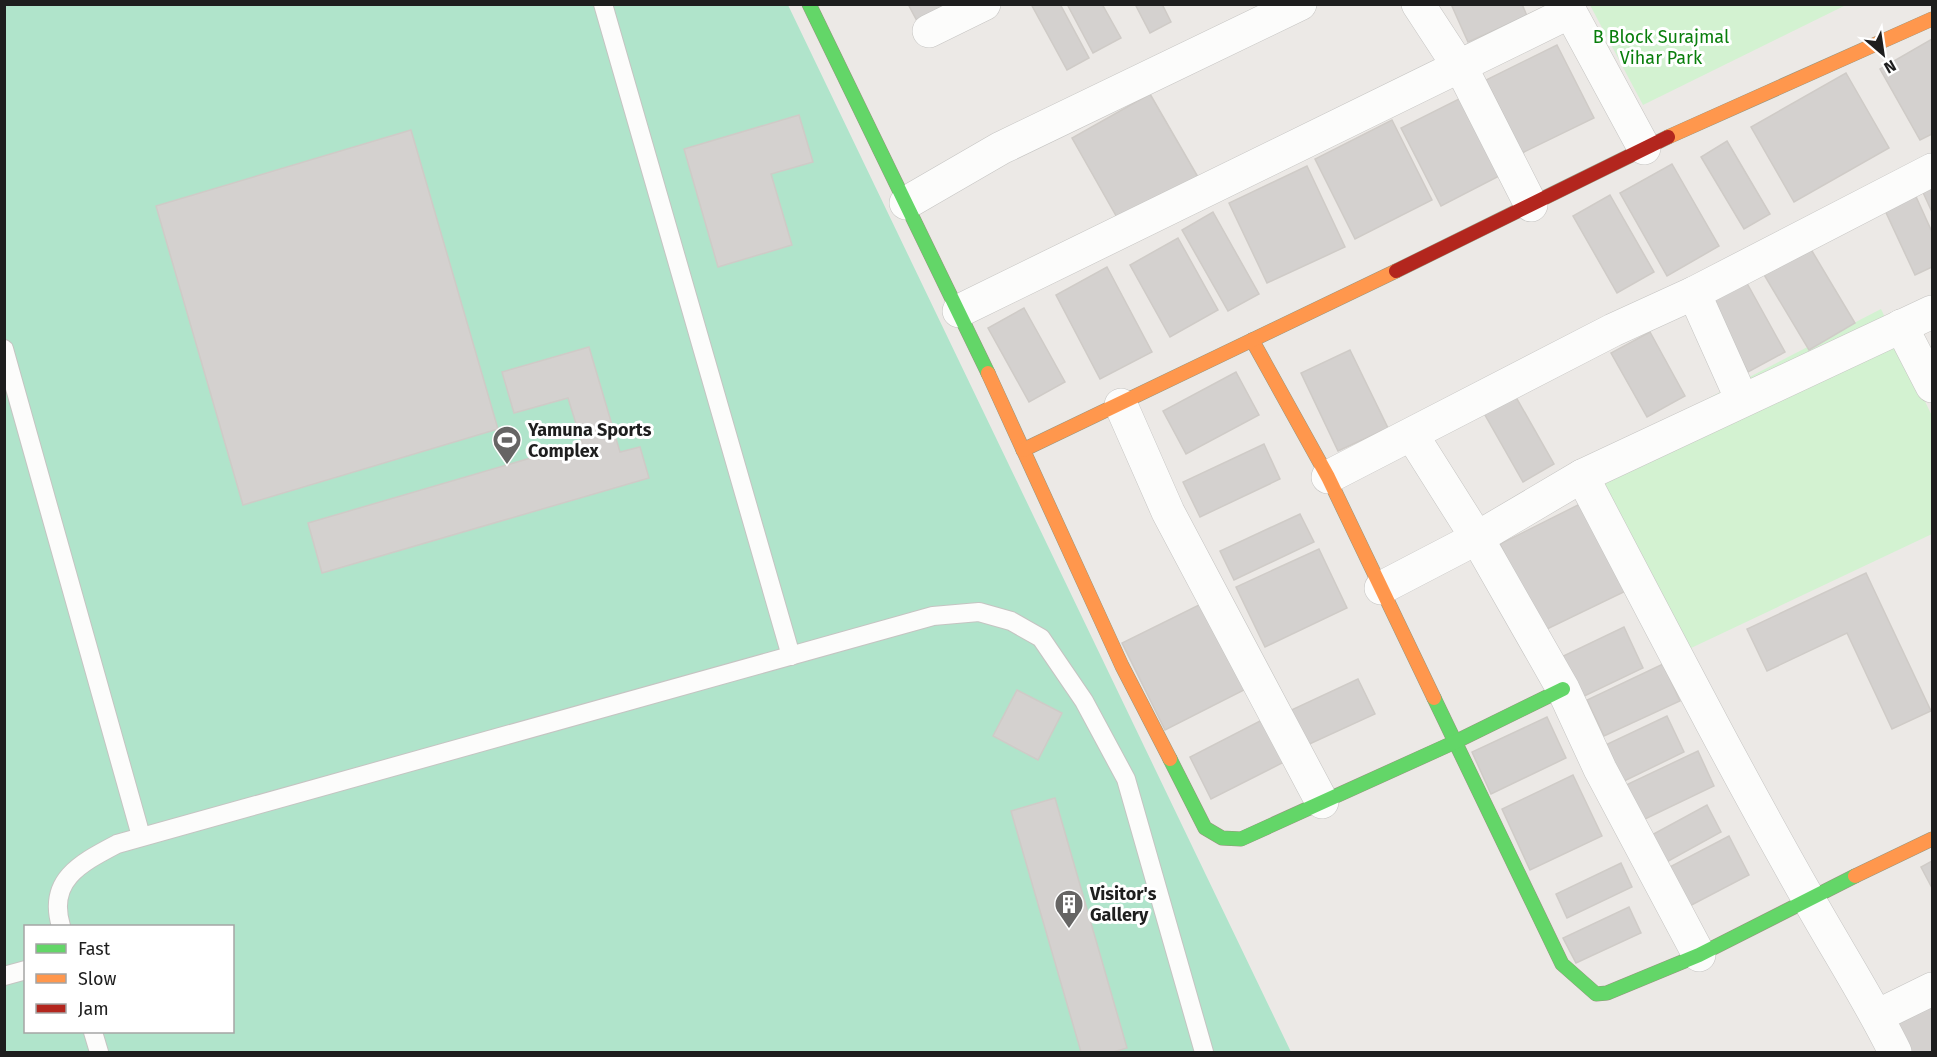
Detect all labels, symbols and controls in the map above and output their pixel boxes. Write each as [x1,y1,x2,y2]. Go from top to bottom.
north arrow [1853,24,1913,84]
park label: B Block Surajmal Vihar Park [1593,26,1729,69]
text: N [1881,56,1899,78]
place label: Yamuna Sports Complex [527,419,652,462]
sports icon: Yamuna Sports Complex [491,424,523,466]
place label: Visitor's Gallery [1089,883,1157,926]
building icon: Visitor's Gallery [1053,888,1085,930]
legend [24,925,234,1033]
text: Fast [78,938,111,960]
text: Slow [78,968,117,990]
text: Jam [78,998,109,1020]

